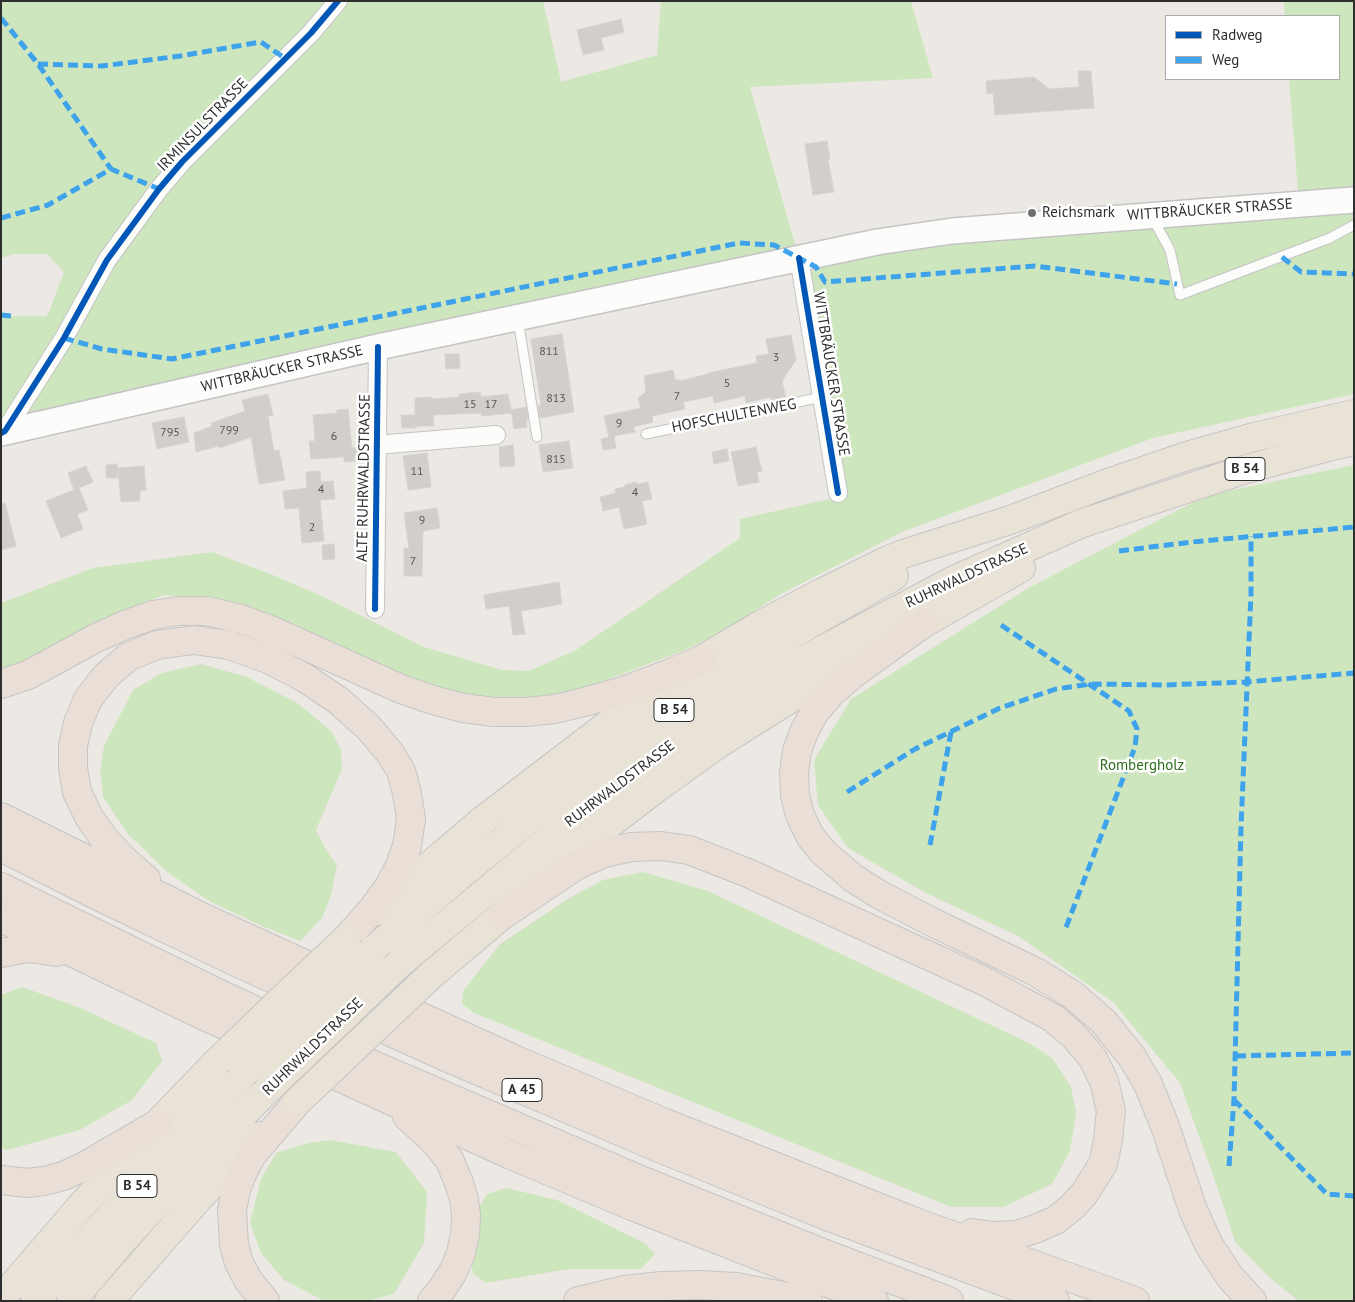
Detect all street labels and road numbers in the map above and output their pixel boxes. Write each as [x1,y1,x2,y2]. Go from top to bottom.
street label: IRMINSULSTRASSE [154,75,252,175]
street label: WITTBRÄUCKER STRASSE [1127,195,1293,225]
street label: WITTBRÄUCKER STRASSE [809,291,853,457]
street label: WITTBRÄUCKER STRASSE [199,342,365,396]
street label: ALTE RUHRWALDSTRASSE [354,394,374,562]
street label: HOFSCHULTENWEG [670,395,798,437]
road number: B 54 [1225,458,1265,480]
street label: RUHRWALDSTRASSE [903,540,1031,612]
road number: B 54 [654,698,694,722]
street label: RUHRWALDSTRASSE [561,737,679,831]
street label: RUHRWALDSTRASSE [259,994,367,1100]
road number: A 45 [502,1078,542,1102]
road number: B 54 [117,1174,157,1198]

